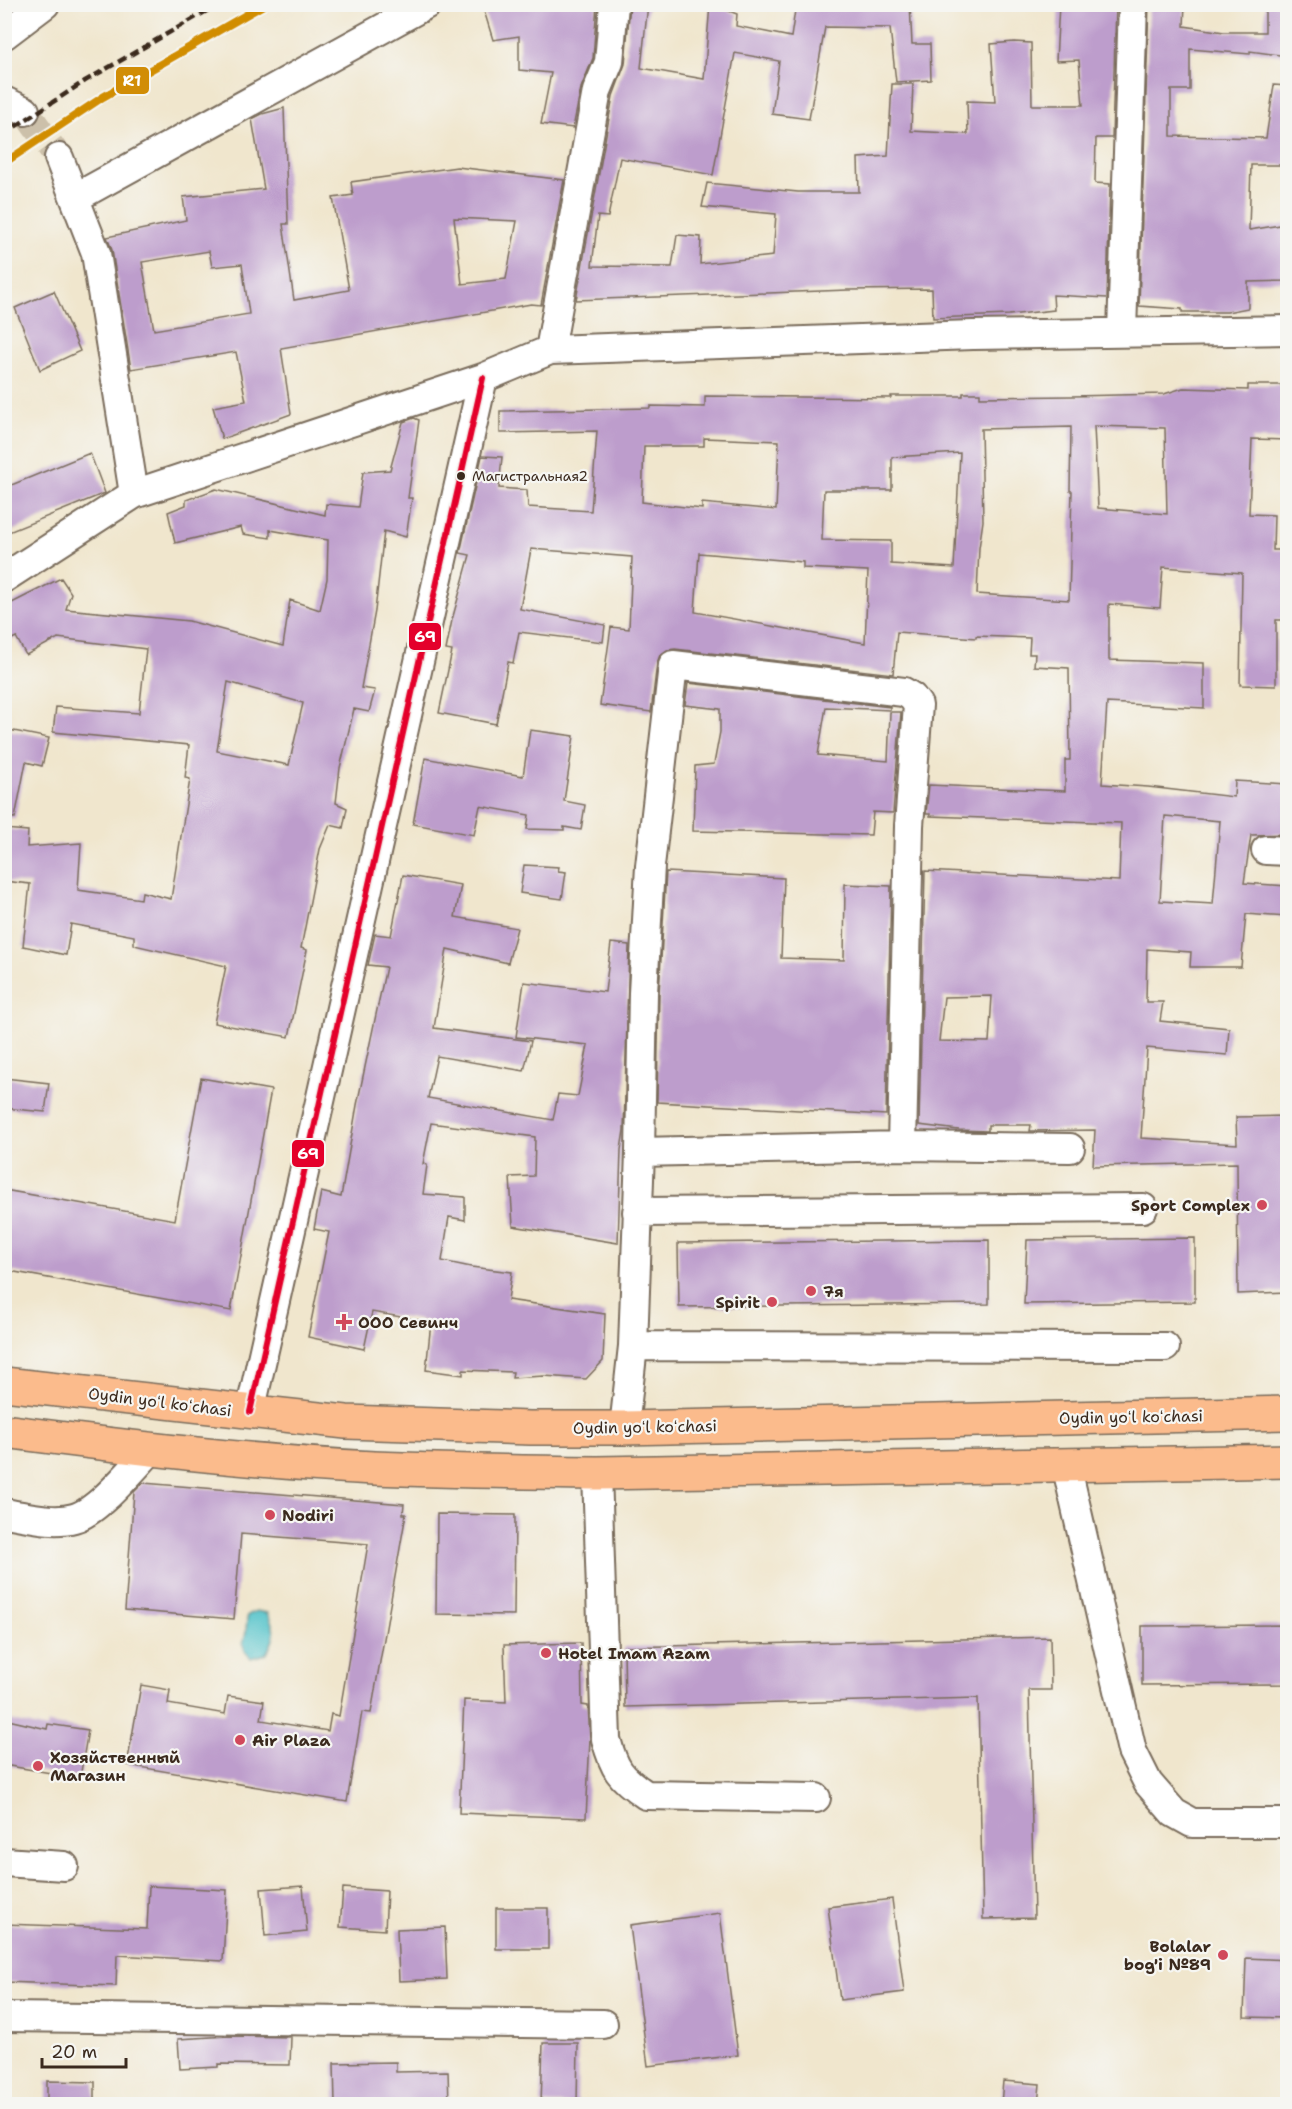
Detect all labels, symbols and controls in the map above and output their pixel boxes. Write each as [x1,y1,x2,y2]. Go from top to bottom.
line badge: R1 [115,66,150,95]
text: R1 [123,70,141,91]
place label: Магистральная2 [472,467,588,485]
marker: Магистральная2 [455,470,467,482]
line badge: 69 [408,622,442,651]
text: 69 [414,626,436,647]
line badge: 69 [291,1139,325,1168]
text: 69 [297,1143,319,1164]
place label: Sport Complex [1131,1195,1250,1216]
marker: Sport Complex [1255,1198,1269,1212]
place label: 7я [823,1281,844,1302]
marker: 7я [804,1284,818,1298]
place label: Spirit [716,1292,760,1313]
marker: Spirit [765,1295,779,1309]
place label: ООО Севинч [358,1312,458,1333]
marker: ООО Севинч [335,1313,353,1331]
street label: Oydin yoʻl koʻchasi [87,1383,233,1421]
street label: Oydin yoʻl koʻchasi [1059,1405,1203,1429]
street label: Oydin yoʻl koʻchasi [573,1415,717,1439]
place label: Nodiri [282,1505,334,1526]
marker: Nodiri [263,1508,277,1522]
place label: Hotel Imam Azam [558,1643,710,1664]
marker: Hotel Imam Azam [539,1646,553,1660]
place label: Air Plaza [252,1730,330,1751]
marker: Air Plaza [233,1733,247,1747]
place label: Хозяйственный Магазин [50,1747,180,1786]
marker: Хозяйственный Магазин [31,1759,45,1773]
place label: Bolalar bog'i №89 [1124,1936,1211,1975]
marker: Bolalar bog'i №89 [1216,1948,1230,1962]
scale bar [42,2031,126,2069]
text: 20 m [51,2040,97,2064]

